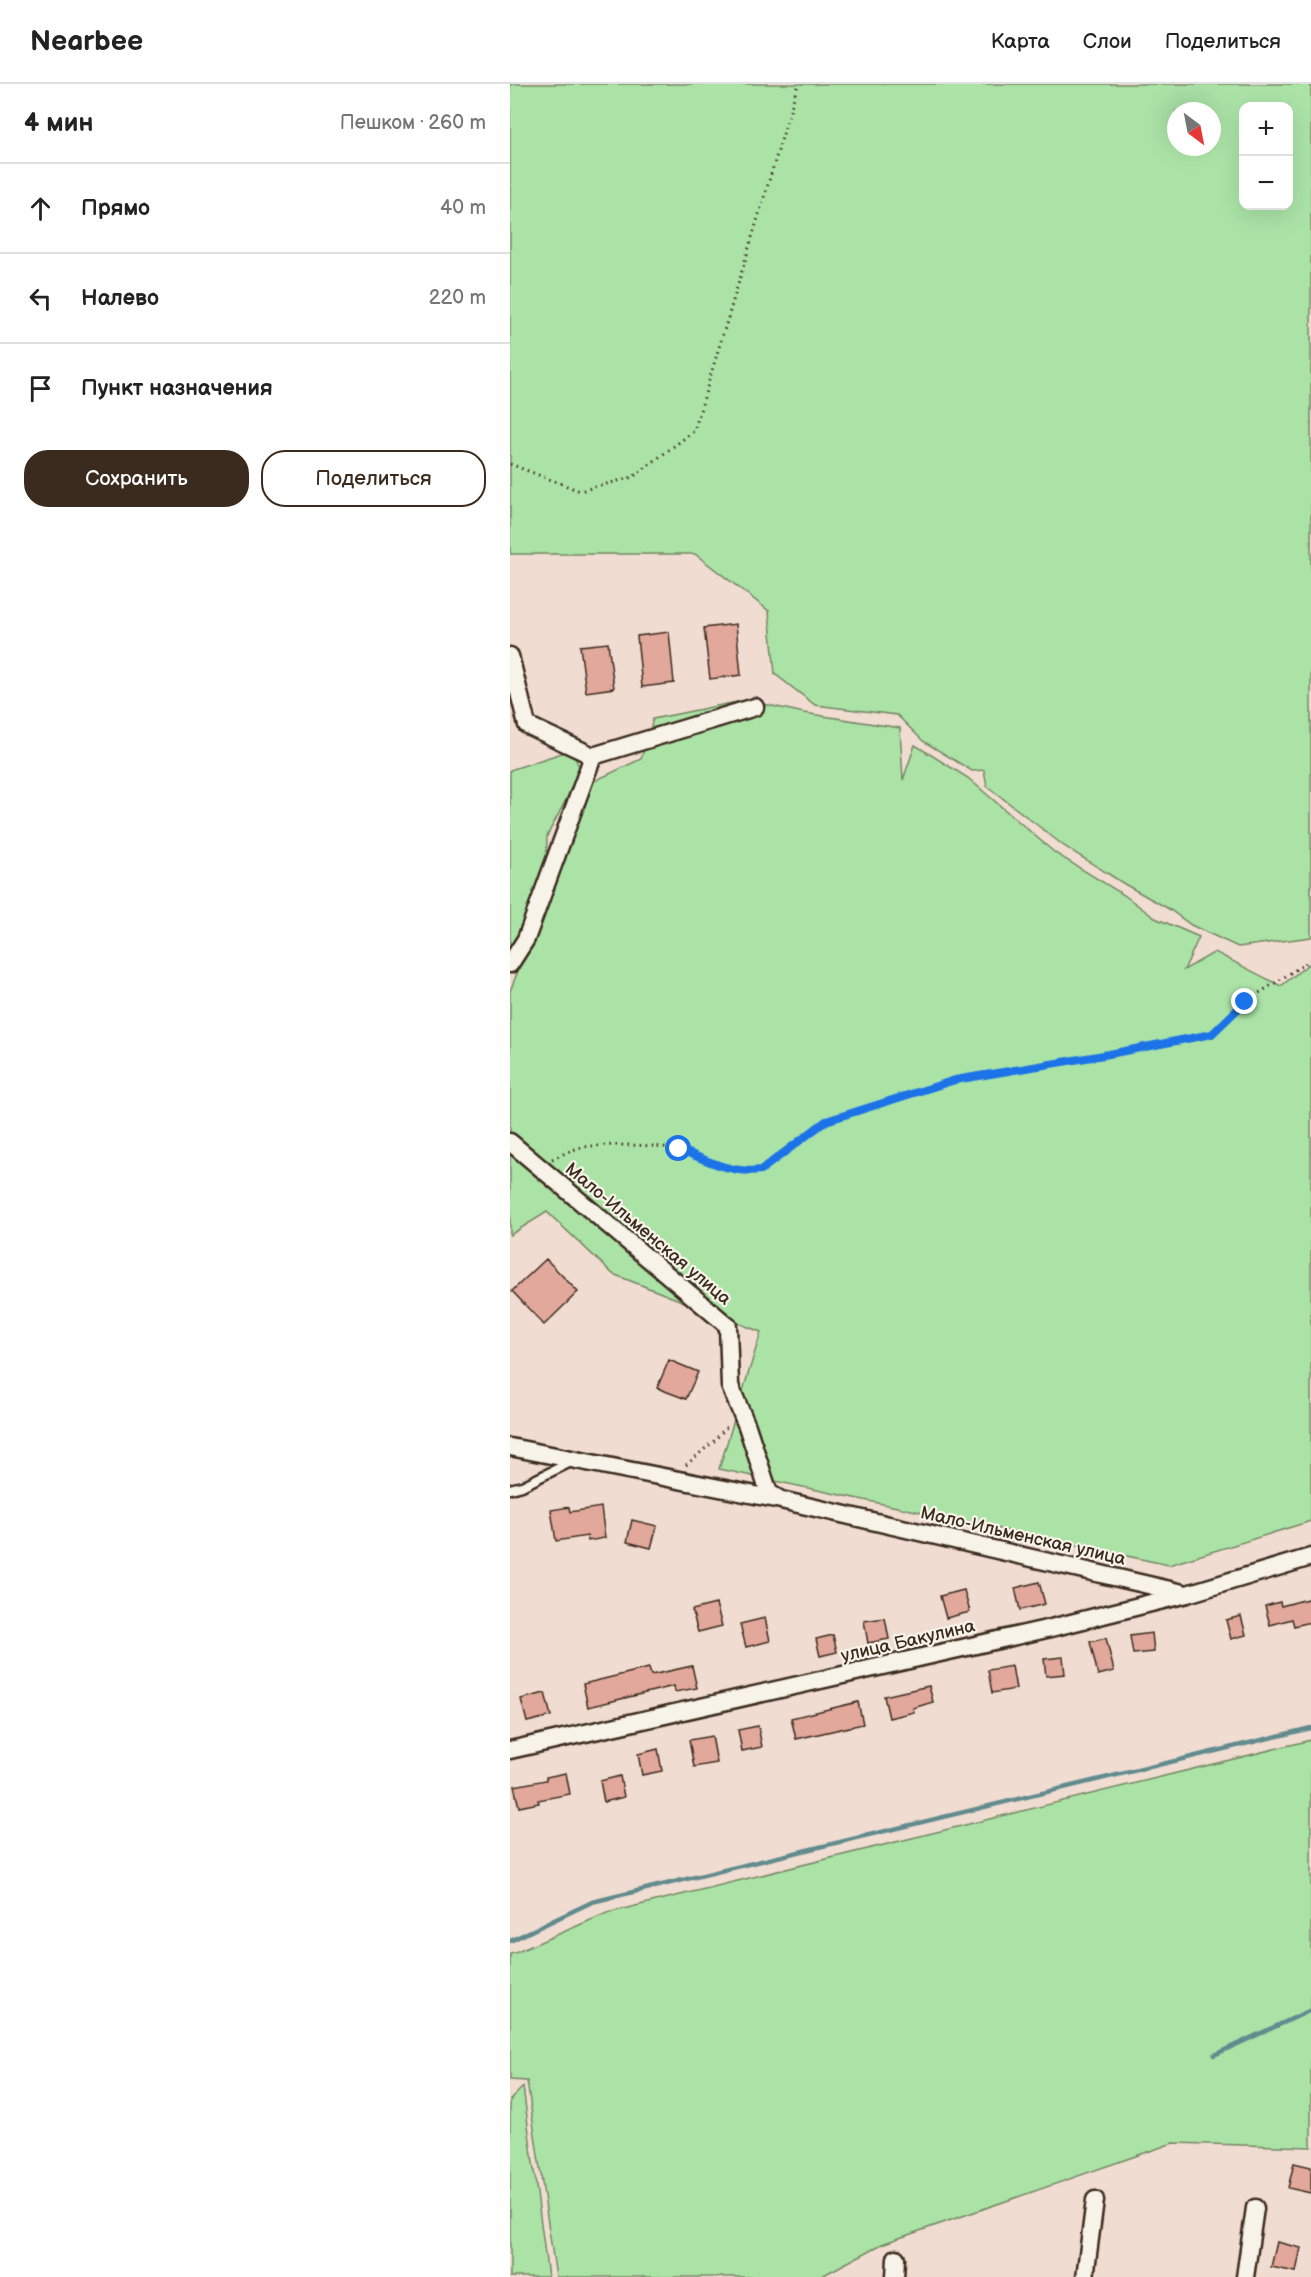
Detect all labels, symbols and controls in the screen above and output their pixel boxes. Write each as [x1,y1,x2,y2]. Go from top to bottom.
text: Nearbee [30,25,143,58]
text: Карта [991,29,1050,54]
text: Слои [1083,29,1132,54]
text: Поделиться [1165,29,1281,54]
north arrow [1167,102,1221,156]
map controls [1239,102,1293,210]
button: + [1239,102,1293,156]
text: 4 мин [24,108,93,139]
text: Пешком · 260 m [340,111,486,135]
button: − [1239,156,1293,210]
icon: ahead [24,192,57,225]
text: Прямо [81,195,150,222]
text: 40 m [440,196,486,220]
icon: left [24,282,57,315]
text: Налево [81,285,159,312]
text: 220 m [429,286,486,310]
icon: arrive [24,372,57,405]
text: Пункт назначения [81,375,273,402]
button: Сохранить [24,450,249,507]
button: Поделиться [261,450,486,507]
route end [1231,988,1257,1014]
route start [665,1135,691,1161]
street label: Мало-Ильменская улица [561,1159,735,1310]
street label: Мало-Ильменская улица [918,1502,1128,1570]
street label: улица Бакулина [839,1615,977,1667]

